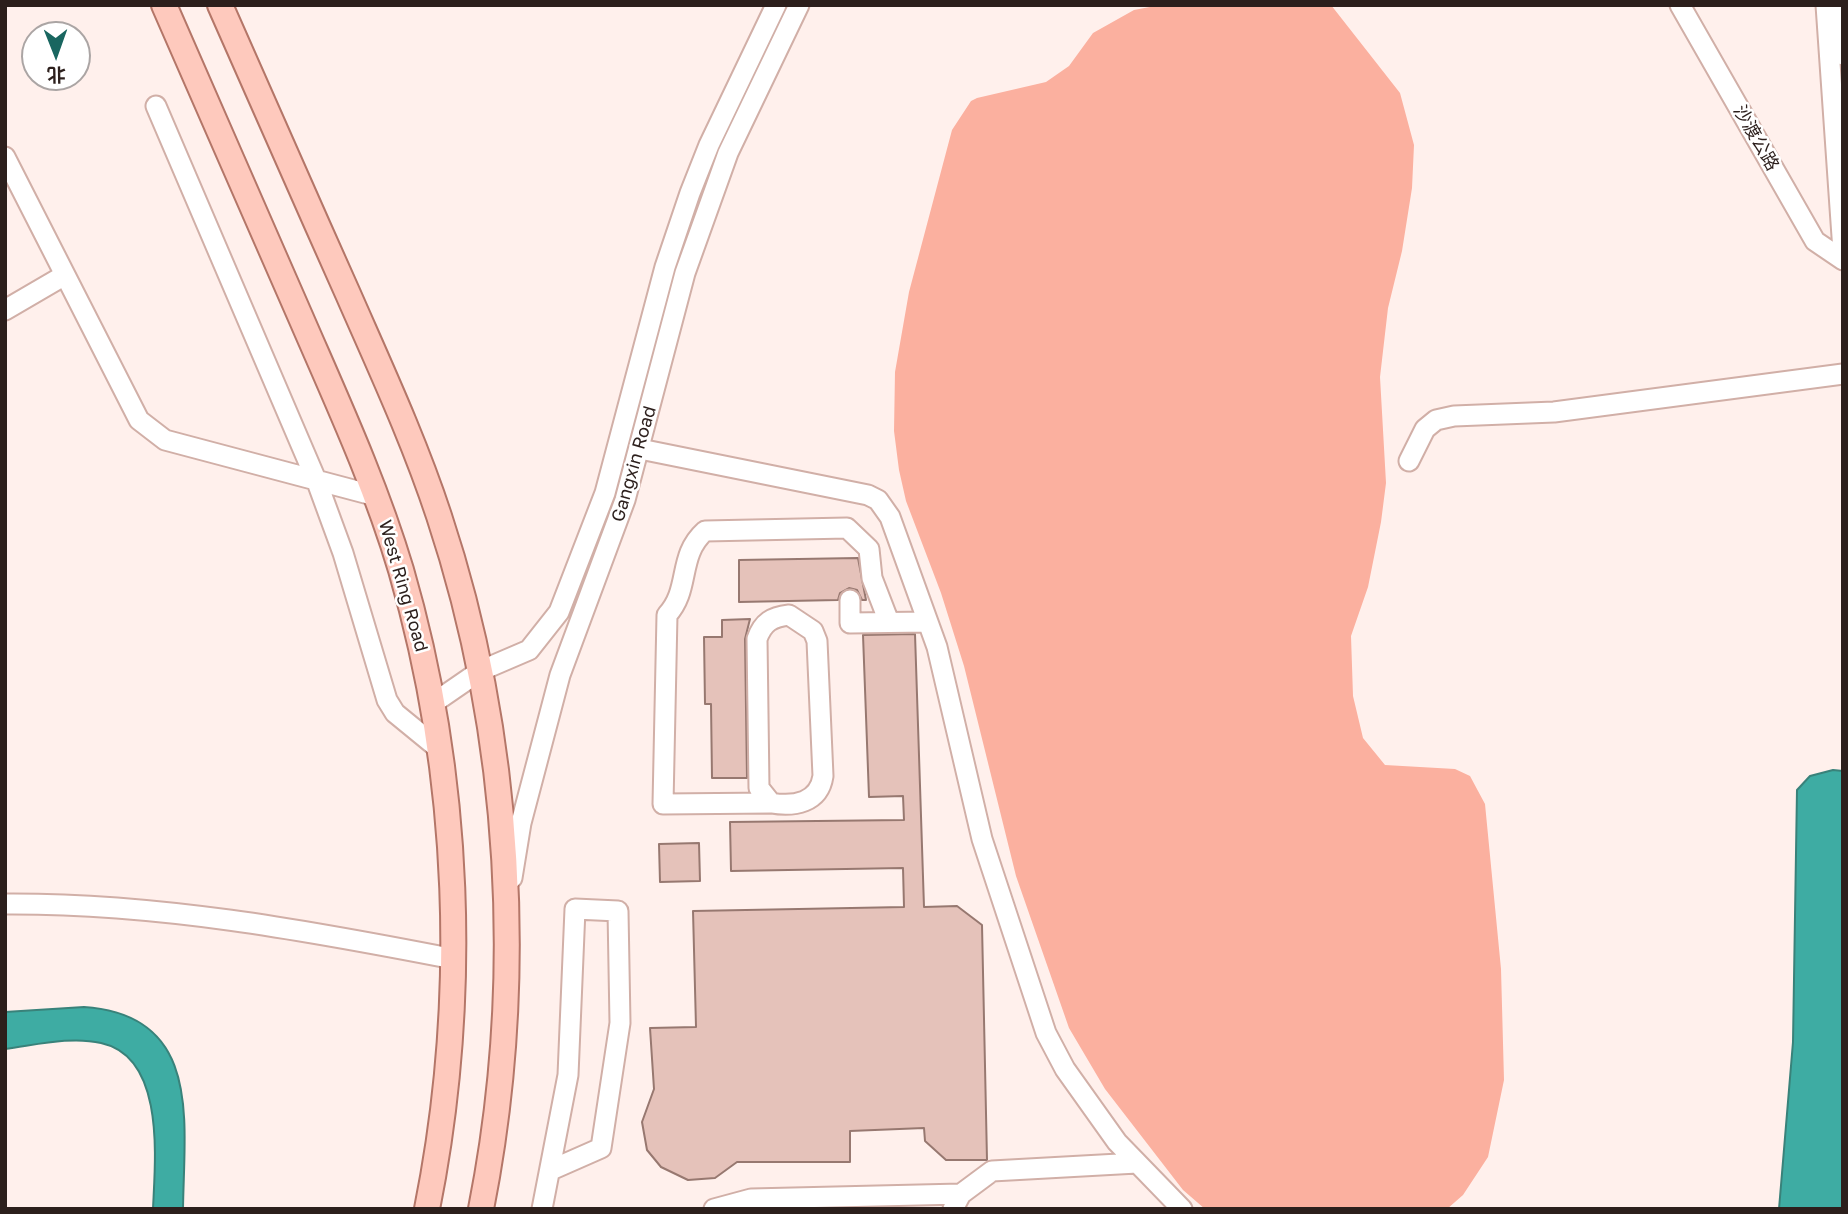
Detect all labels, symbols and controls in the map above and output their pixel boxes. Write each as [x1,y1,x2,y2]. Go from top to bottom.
north arrow [21,21,91,91]
text: 北 [47,64,66,87]
street label: 沙渡公路 [1729,101,1783,175]
street label: Gangxin Road [607,404,661,524]
street label: West Ring Road [374,518,432,654]

